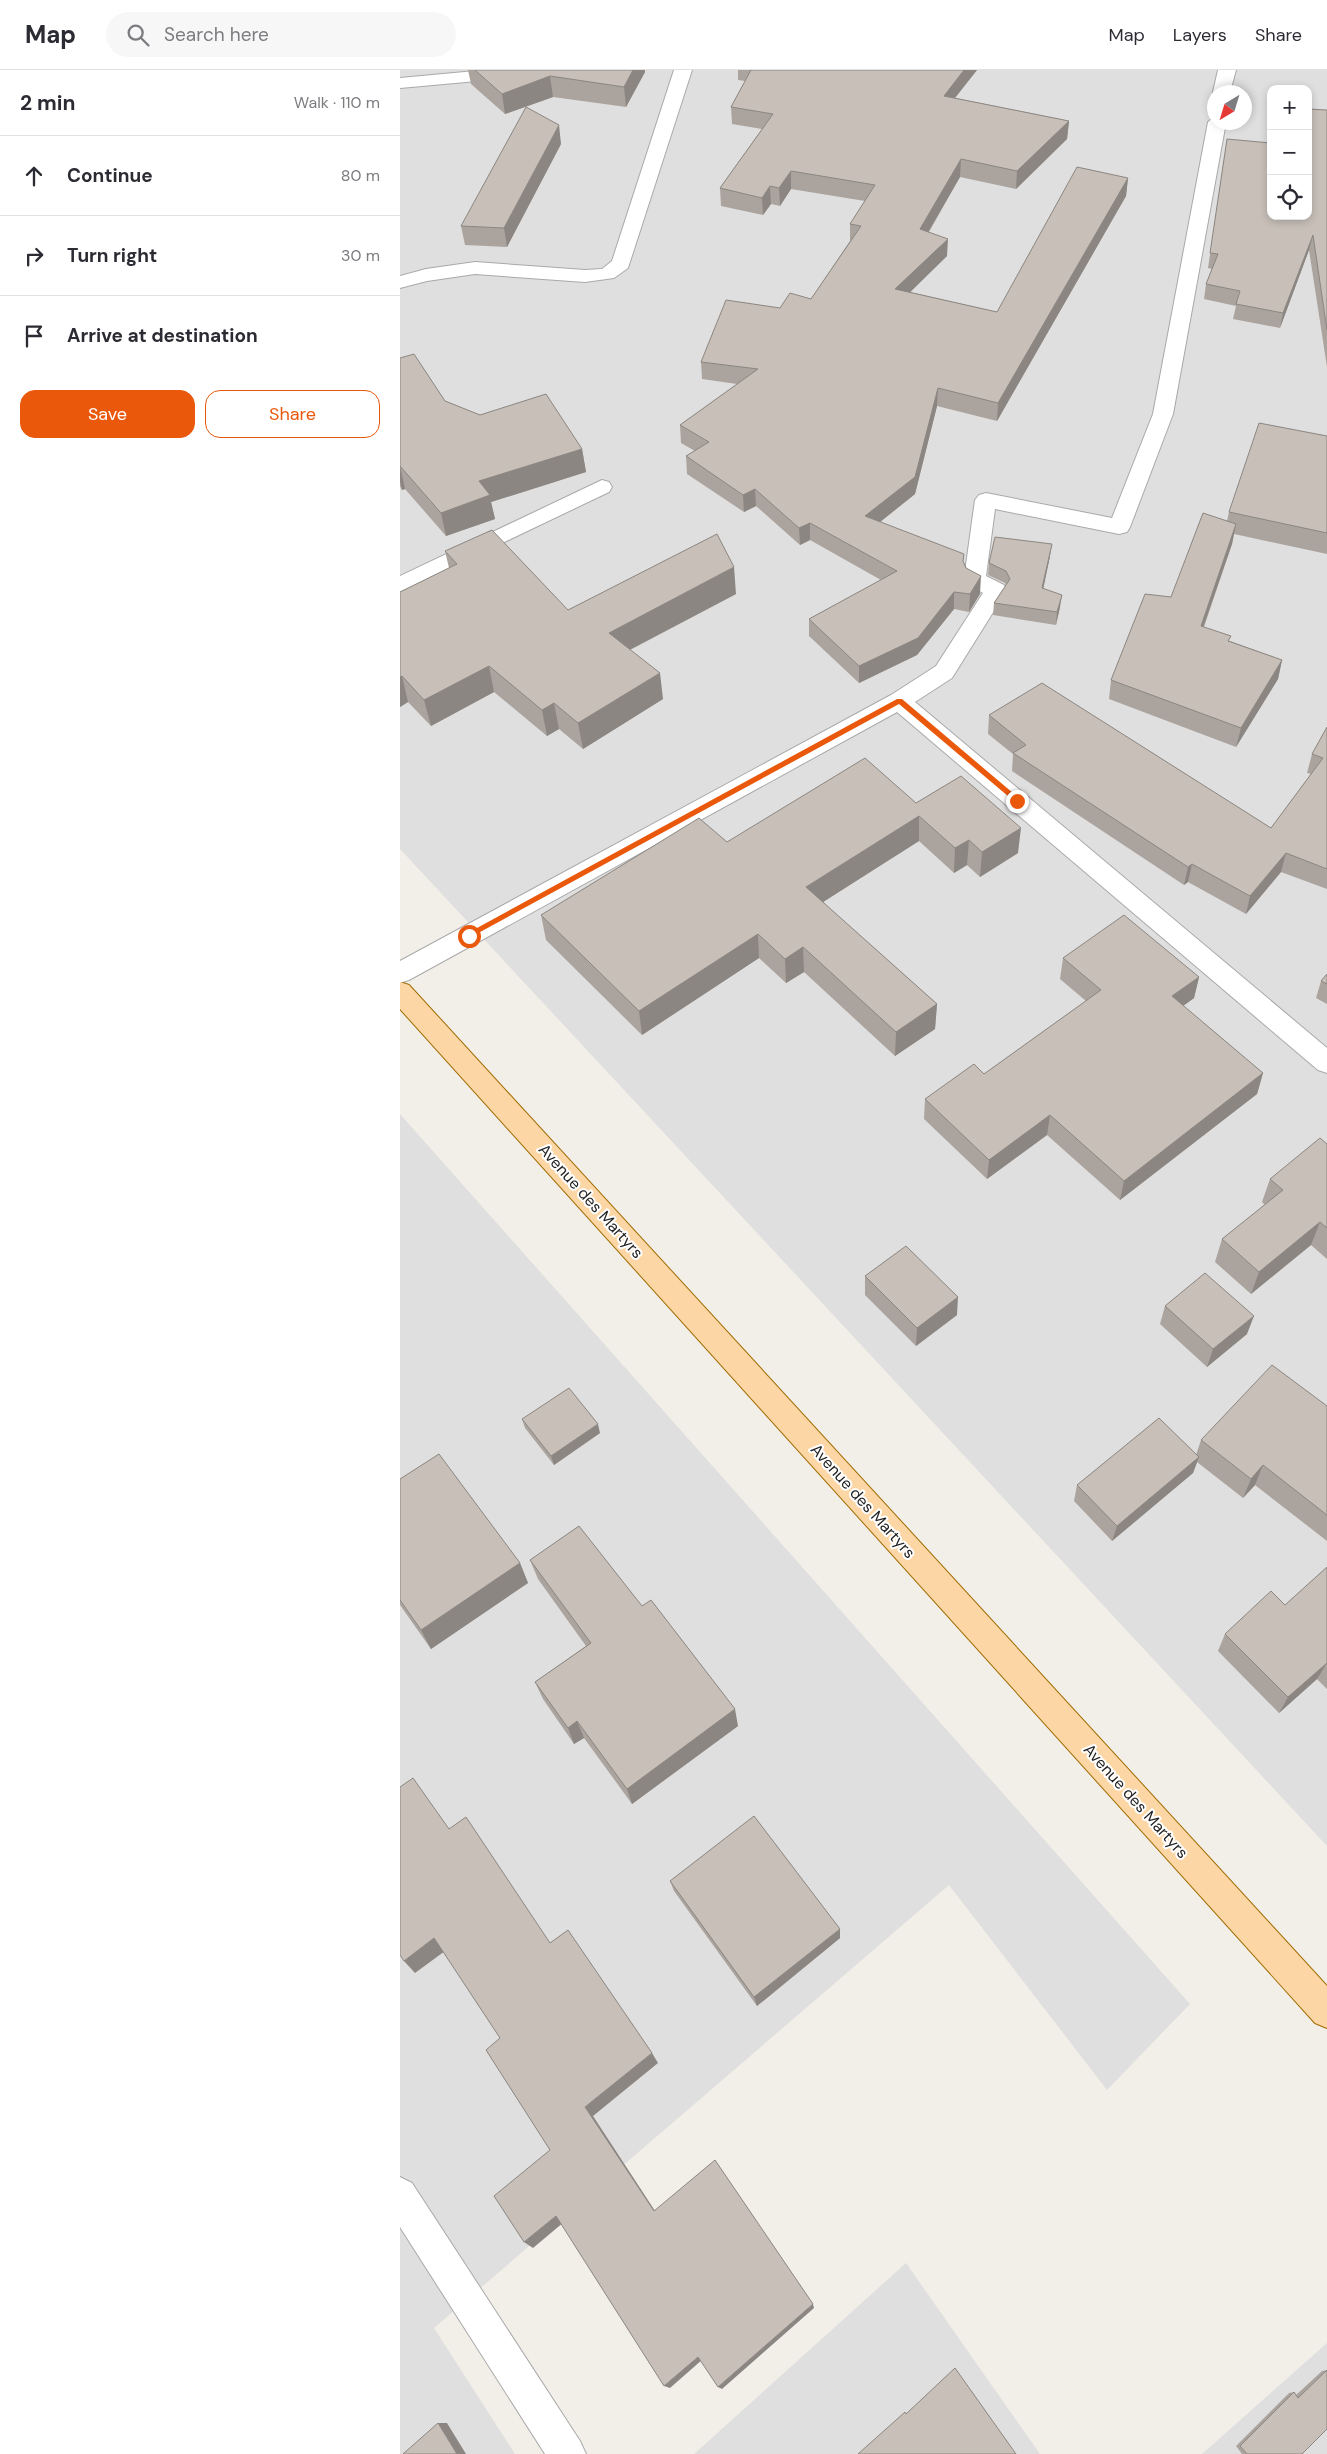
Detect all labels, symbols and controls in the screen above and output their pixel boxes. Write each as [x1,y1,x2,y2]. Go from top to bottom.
search box [106,12,456,57]
text: Map [25,19,76,50]
icon: search [124,21,152,49]
text: Search here [164,22,269,47]
text: Map [1109,23,1145,47]
text: Layers [1173,23,1227,47]
text: Share [1255,23,1302,47]
north arrow [1207,85,1252,130]
map controls [1267,85,1312,220]
button: + [1267,85,1312,130]
text: 2 min [20,89,76,117]
text: Walk · 110 m [294,92,380,113]
button: − [1267,130,1312,175]
icon: ahead [20,162,48,190]
text: Continue [67,163,153,188]
text: 80 m [341,165,380,186]
button: locate [1267,175,1312,220]
icon: right [20,242,48,270]
text: Turn right [67,243,157,268]
text: 30 m [341,245,380,266]
icon: arrive [20,322,48,350]
text: Arrive at destination [67,323,258,348]
button: Save [20,390,195,438]
button: Share [205,390,380,438]
route end [1006,790,1029,813]
route start [458,925,481,948]
street label: Avenue des Martyrs [534,1139,648,1263]
street label: Avenue des Martyrs [806,1439,920,1563]
street label: Avenue des Martyrs [1079,1739,1193,1863]

